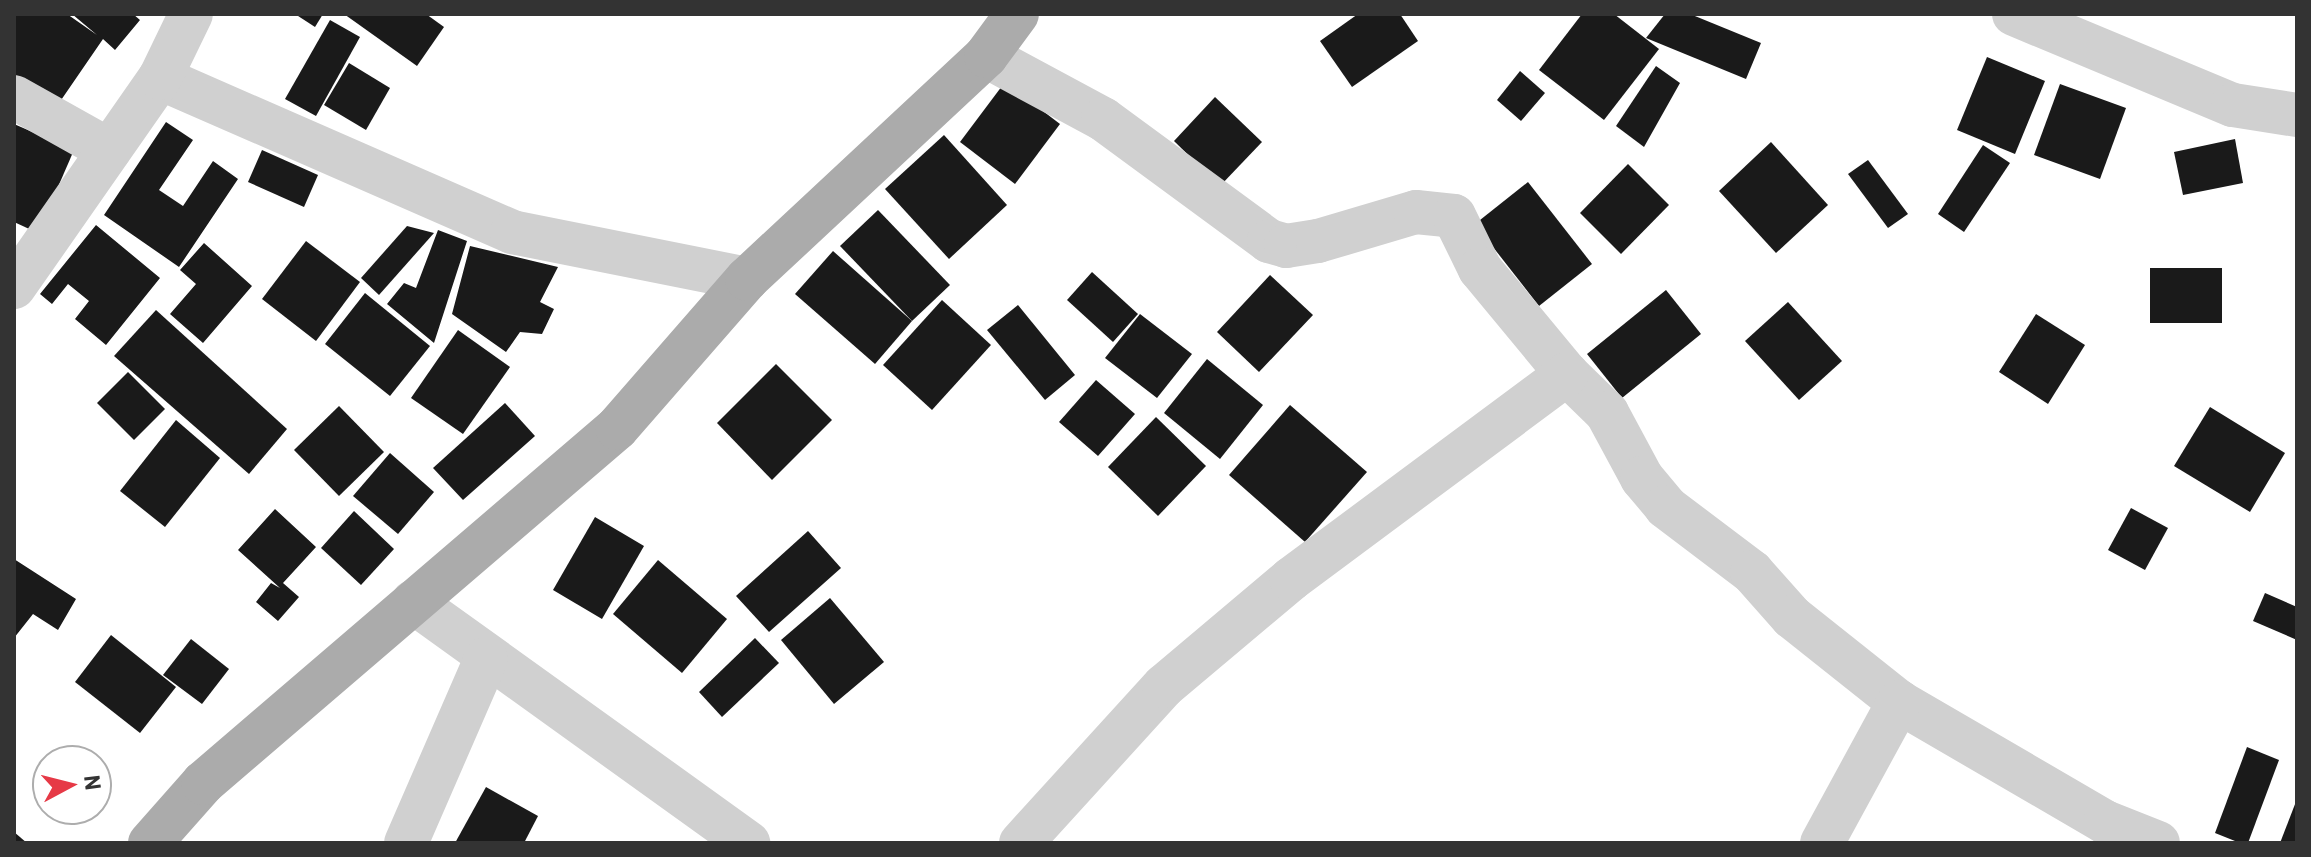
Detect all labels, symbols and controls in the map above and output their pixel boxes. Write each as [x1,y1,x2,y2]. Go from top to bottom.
north arrow [32,745,112,825]
text: N [80,773,108,791]

